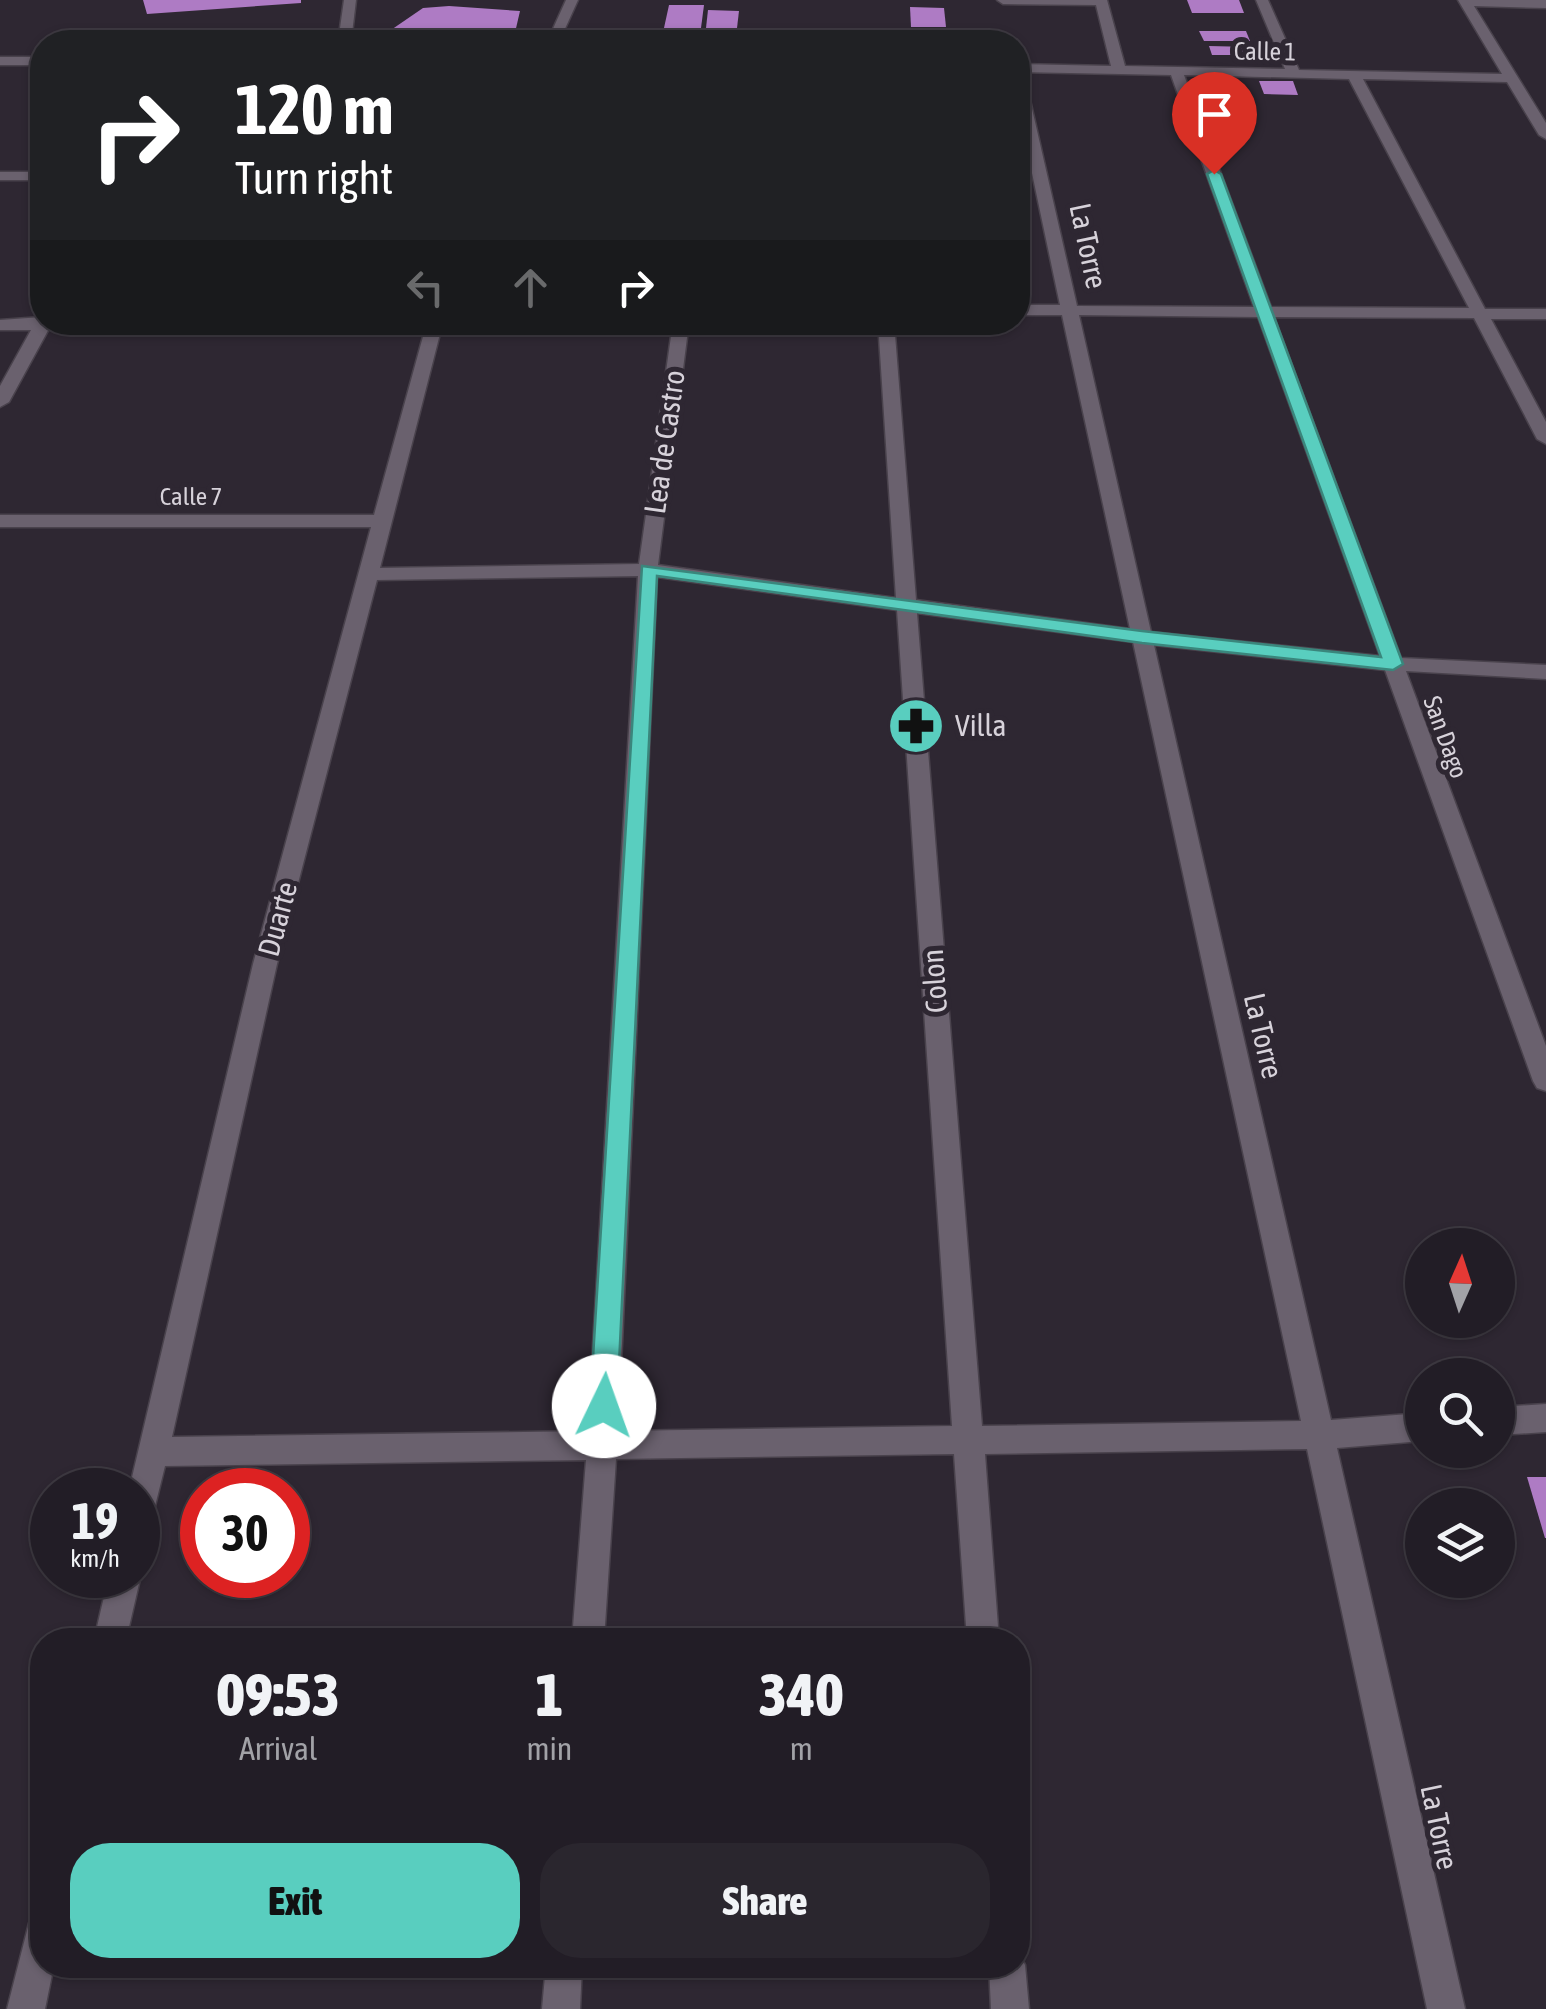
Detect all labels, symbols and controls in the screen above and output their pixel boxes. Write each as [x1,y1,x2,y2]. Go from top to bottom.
street label: Calle 1 [1234,36,1296,66]
text: 120 m [235,69,394,149]
icon: right [70,70,200,200]
pin [1172,72,1257,175]
icon: arrive [1187,87,1242,142]
text: Turn right [235,152,393,204]
street label: La Torre [1063,200,1115,292]
icon: left [398,260,453,315]
icon: ahead [503,260,558,315]
icon: right [608,260,663,315]
street label: Lea de Castro [637,368,691,516]
street label: Calle 7 [160,482,222,510]
street label: San Dago [1418,692,1474,782]
pharmacy icon: Villa [886,696,946,756]
place label: Villa [955,708,1006,742]
street label: Duarte [251,878,303,960]
street label: Colon [915,948,953,1014]
street label: La Torre [1238,990,1290,1082]
north arrow [1405,1228,1515,1338]
map controls [1405,1228,1515,1598]
position arrow [552,1354,656,1458]
button: search [1405,1358,1515,1468]
speed limit sign: 30 [180,1468,310,1598]
button: layers [1405,1488,1515,1598]
text: 19 [71,1492,118,1550]
text: km/h [70,1544,120,1572]
text: 09:53 [216,1660,340,1729]
text: 1 [535,1660,564,1729]
text: 340 [759,1660,843,1729]
text: Arrival [239,1730,317,1767]
text: min [526,1730,572,1767]
text: m [790,1730,813,1767]
street label: La Torre [1414,1781,1466,1873]
button: Exit [70,1843,520,1958]
button: Share [540,1843,990,1958]

